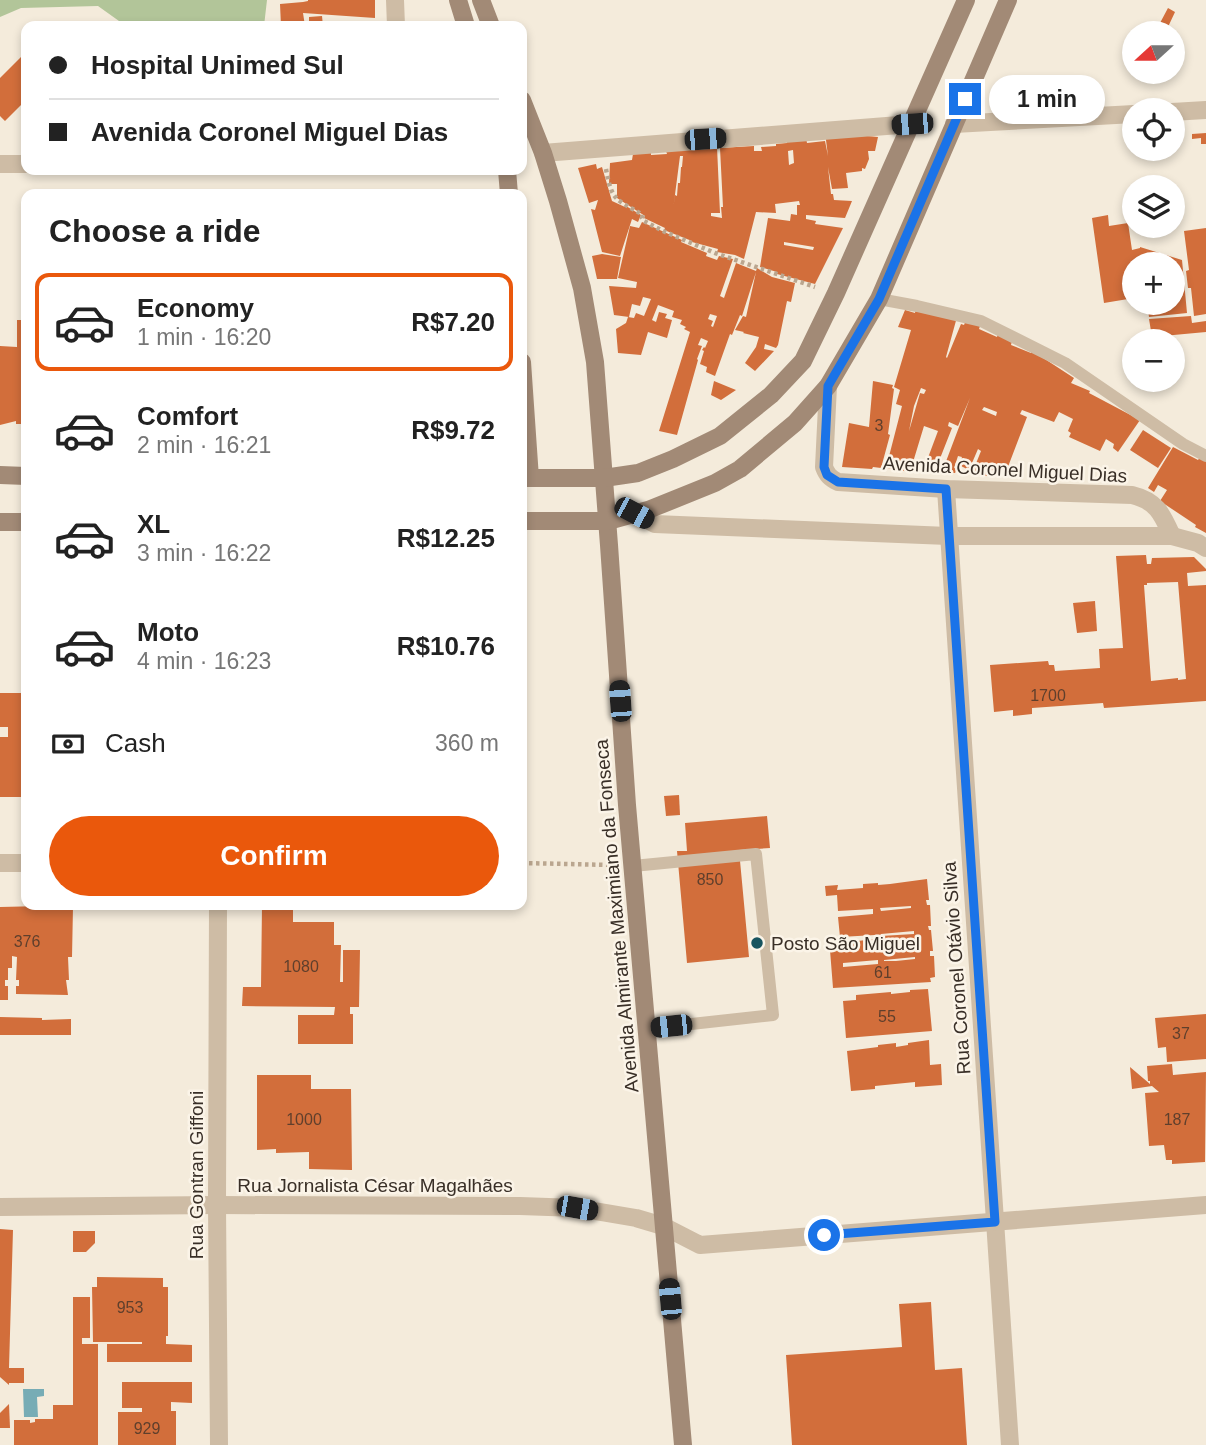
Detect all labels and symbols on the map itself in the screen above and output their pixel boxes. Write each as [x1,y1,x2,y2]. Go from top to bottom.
north arrow [1122,21,1185,84]
callout: 1 min [990,74,1105,124]
route end [949,83,981,115]
car [891,112,934,136]
car [684,127,727,151]
house number: 3 [875,417,884,434]
street label: Avenida Coronel Miguel Dias [882,453,1128,486]
car [611,494,658,532]
car [609,679,632,723]
house number: 1700 [1030,687,1066,704]
street label: Avenida Almirante Maximiano da Fonseca [591,738,642,1093]
street label: Rua Coronel Otávio Silva [939,860,974,1075]
house number: 850 [697,871,723,888]
house number: 376 [14,933,40,950]
place label: Posto São Miguel [771,933,920,954]
marker: Posto São Miguel [749,935,765,951]
house number: 1080 [283,958,319,975]
house number: 61 [874,964,892,981]
house number: 55 [878,1008,896,1025]
car [650,1013,693,1039]
house number: 37 [1172,1025,1190,1042]
street label: Rua Gontran Giffoni [186,1091,207,1259]
house number: 1000 [286,1111,322,1128]
house number: 187 [1164,1111,1190,1128]
street label: Rua Jornalista César Magalhães [237,1175,513,1196]
car [555,1194,600,1222]
route start [808,1219,840,1251]
car [658,1277,683,1321]
house number: 953 [117,1299,143,1316]
house number: 929 [134,1420,160,1437]

